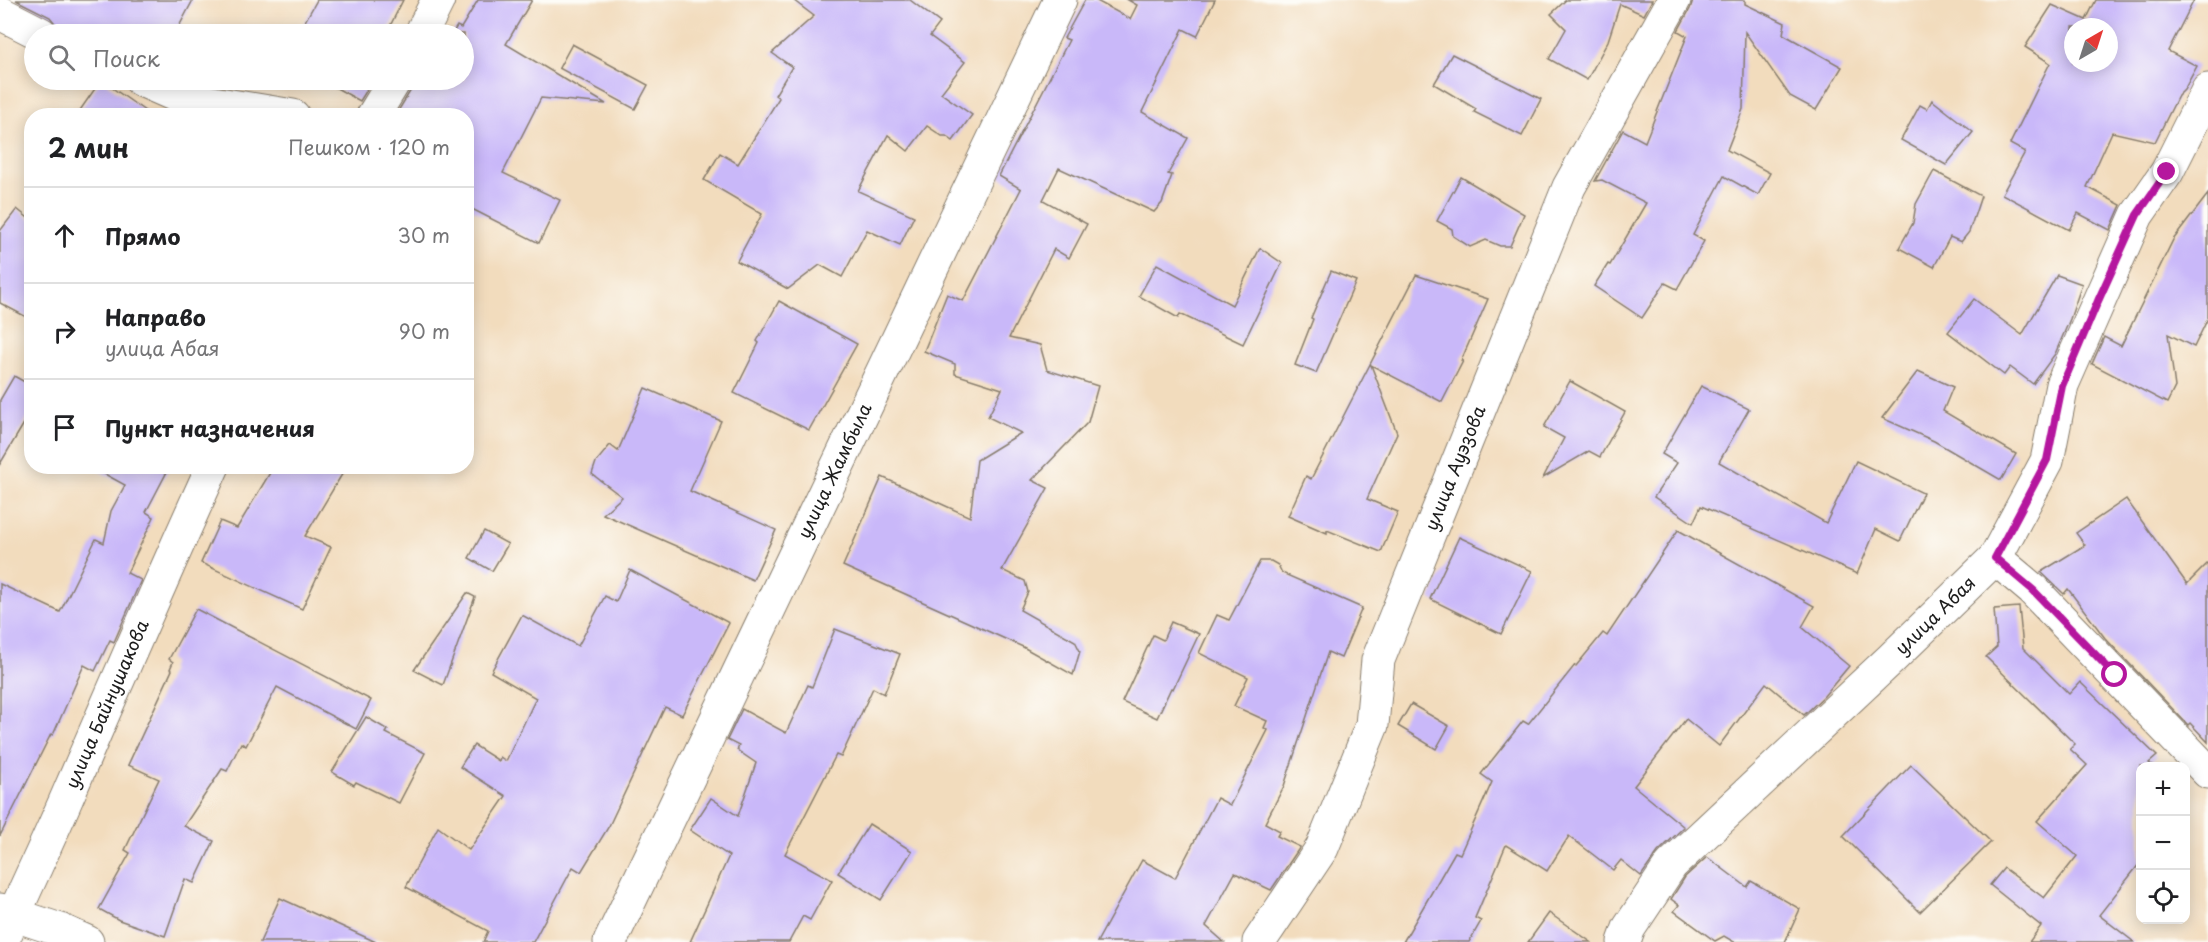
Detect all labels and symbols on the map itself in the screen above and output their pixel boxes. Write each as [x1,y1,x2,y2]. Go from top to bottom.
north arrow [2064,18,2118,72]
route end [2153,158,2179,184]
street label: улица Жамбыла [790,397,878,543]
street label: улица Ауэзова [1417,400,1492,534]
street label: улица Абая [1888,569,1981,660]
street label: улица Байнушакова [57,614,155,792]
route start [2101,661,2127,687]

